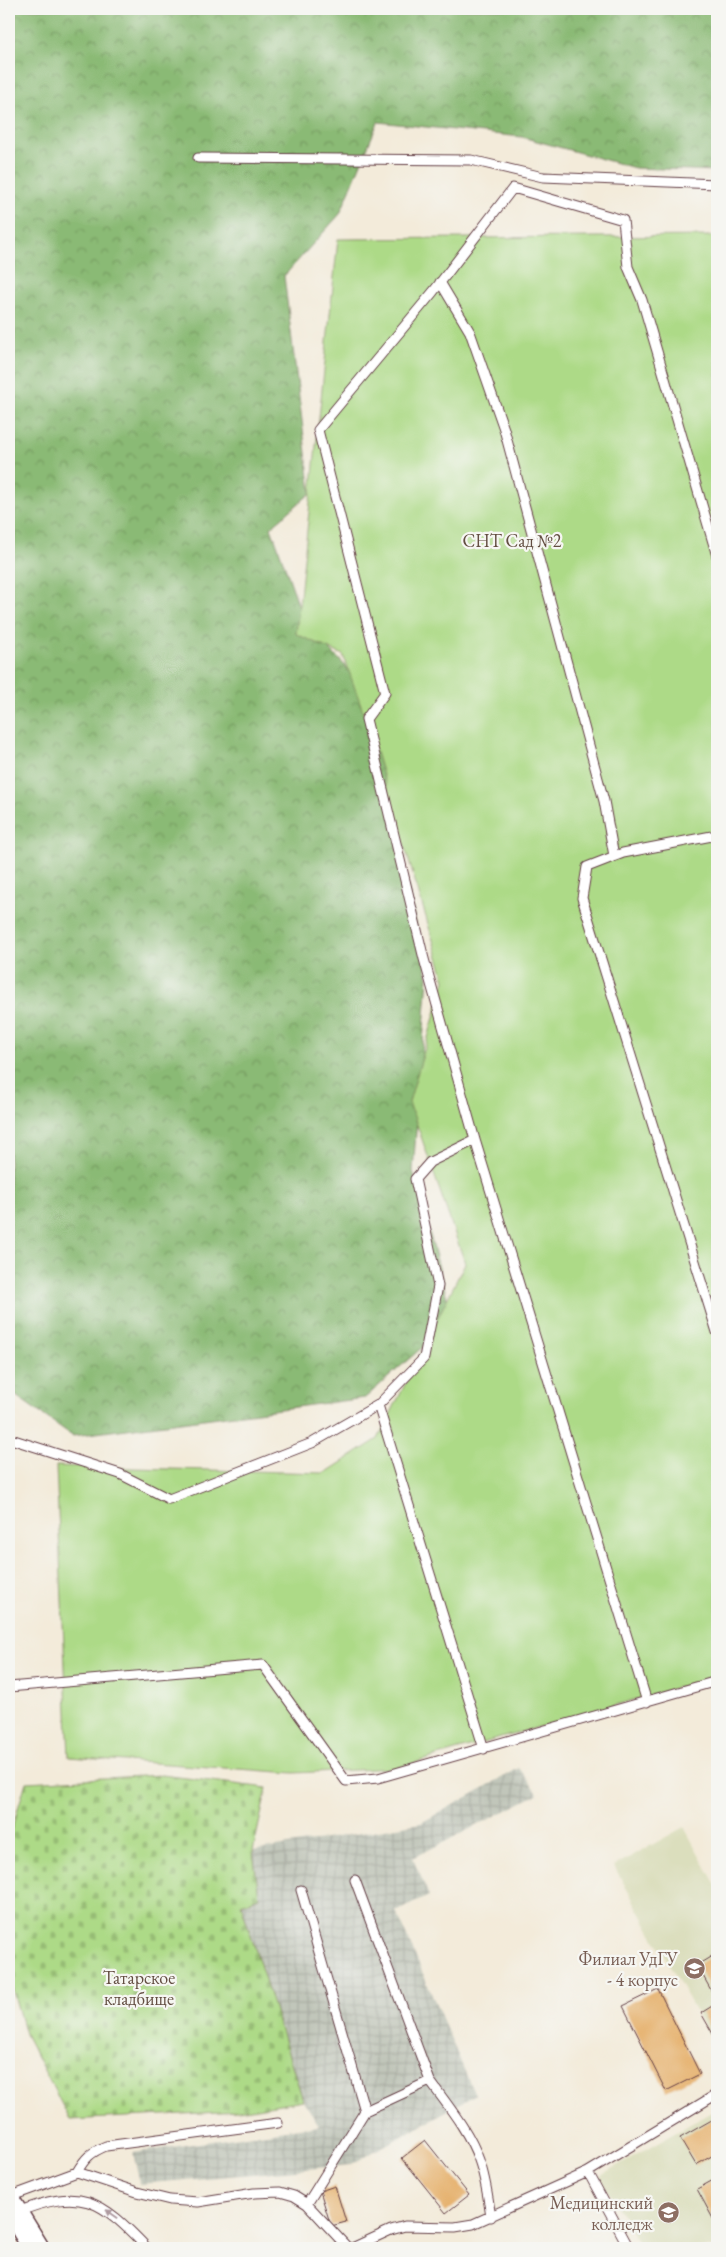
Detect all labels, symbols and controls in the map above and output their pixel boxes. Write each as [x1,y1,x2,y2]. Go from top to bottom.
park label: СНТ Сад №2 [462,529,562,552]
place label: Филиал УдГУ - 4 корпус [579,1947,679,1991]
school or university icon: Филиал УдГУ - 4 корпус [682,1956,706,1980]
park label: Татарское кладбище [103,1966,175,2010]
place label: Медицинский колледж [550,2191,653,2235]
school or university icon: Медицинский колледж [657,2200,681,2224]
one-way arrow [105,2209,119,2219]

